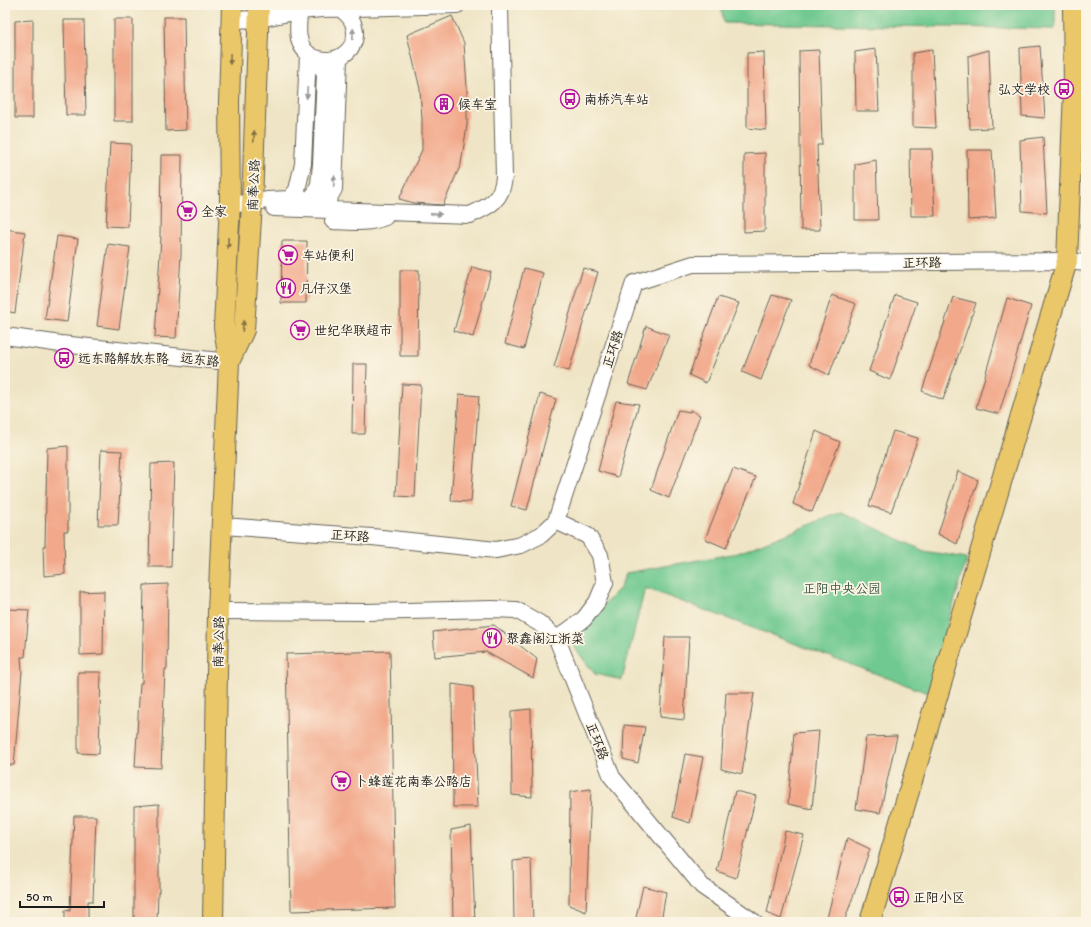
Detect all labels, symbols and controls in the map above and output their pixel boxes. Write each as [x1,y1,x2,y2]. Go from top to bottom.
one-way arrow [350,28,357,40]
one-way arrow [227,53,233,66]
bus stop icon: 弘文学校 [1053,78,1075,100]
place label: 弘文学校 [998,82,1050,97]
one-way arrow [304,87,311,99]
bus stop icon: 南桥汽车站 [559,88,581,110]
place label: 南桥汽车站 [584,92,649,107]
building icon: 候车室 [433,93,455,115]
place label: 候车室 [458,97,497,112]
one-way arrow [251,130,258,142]
street label: 南奉公路 [245,159,262,211]
one-way arrow [331,175,338,187]
supermarket icon: 全家 [176,200,198,222]
place label: 全家 [201,204,227,219]
one-way arrow [430,211,443,217]
one-way arrow [225,237,232,249]
supermarket icon: 车站便利 [277,244,299,266]
place label: 车站便利 [302,248,354,263]
street label: 正环路 [902,255,942,270]
restaurant icon: 凡仔汉堡 [275,277,297,299]
place label: 凡仔汉堡 [300,281,352,296]
supermarket icon: 世纪华联超市 [289,319,311,341]
one-way arrow [240,320,246,332]
place label: 世纪华联超市 [314,323,392,338]
street label: 正环路 [599,328,626,370]
bus stop icon: 远东路解放东路 [53,347,75,369]
street label: 远东路 [180,350,220,369]
place label: 远东路解放东路 [78,351,169,366]
street label: 正环路 [330,527,370,544]
park label: 正阳中央公园 [803,581,881,596]
street label: 南奉公路 [211,616,226,668]
restaurant icon: 聚鑫阁江浙菜 [481,627,503,649]
place label: 聚鑫阁江浙菜 [506,631,584,646]
street label: 正环路 [584,720,612,762]
supermarket icon: 卜蜂莲花南奉公路店 [330,770,352,792]
place label: 卜蜂莲花南奉公路店 [355,774,472,789]
scale bar [20,883,104,909]
bus stop icon: 正阳小区 [888,886,910,908]
text: 50 m [26,890,52,904]
place label: 正阳小区 [913,890,965,905]

